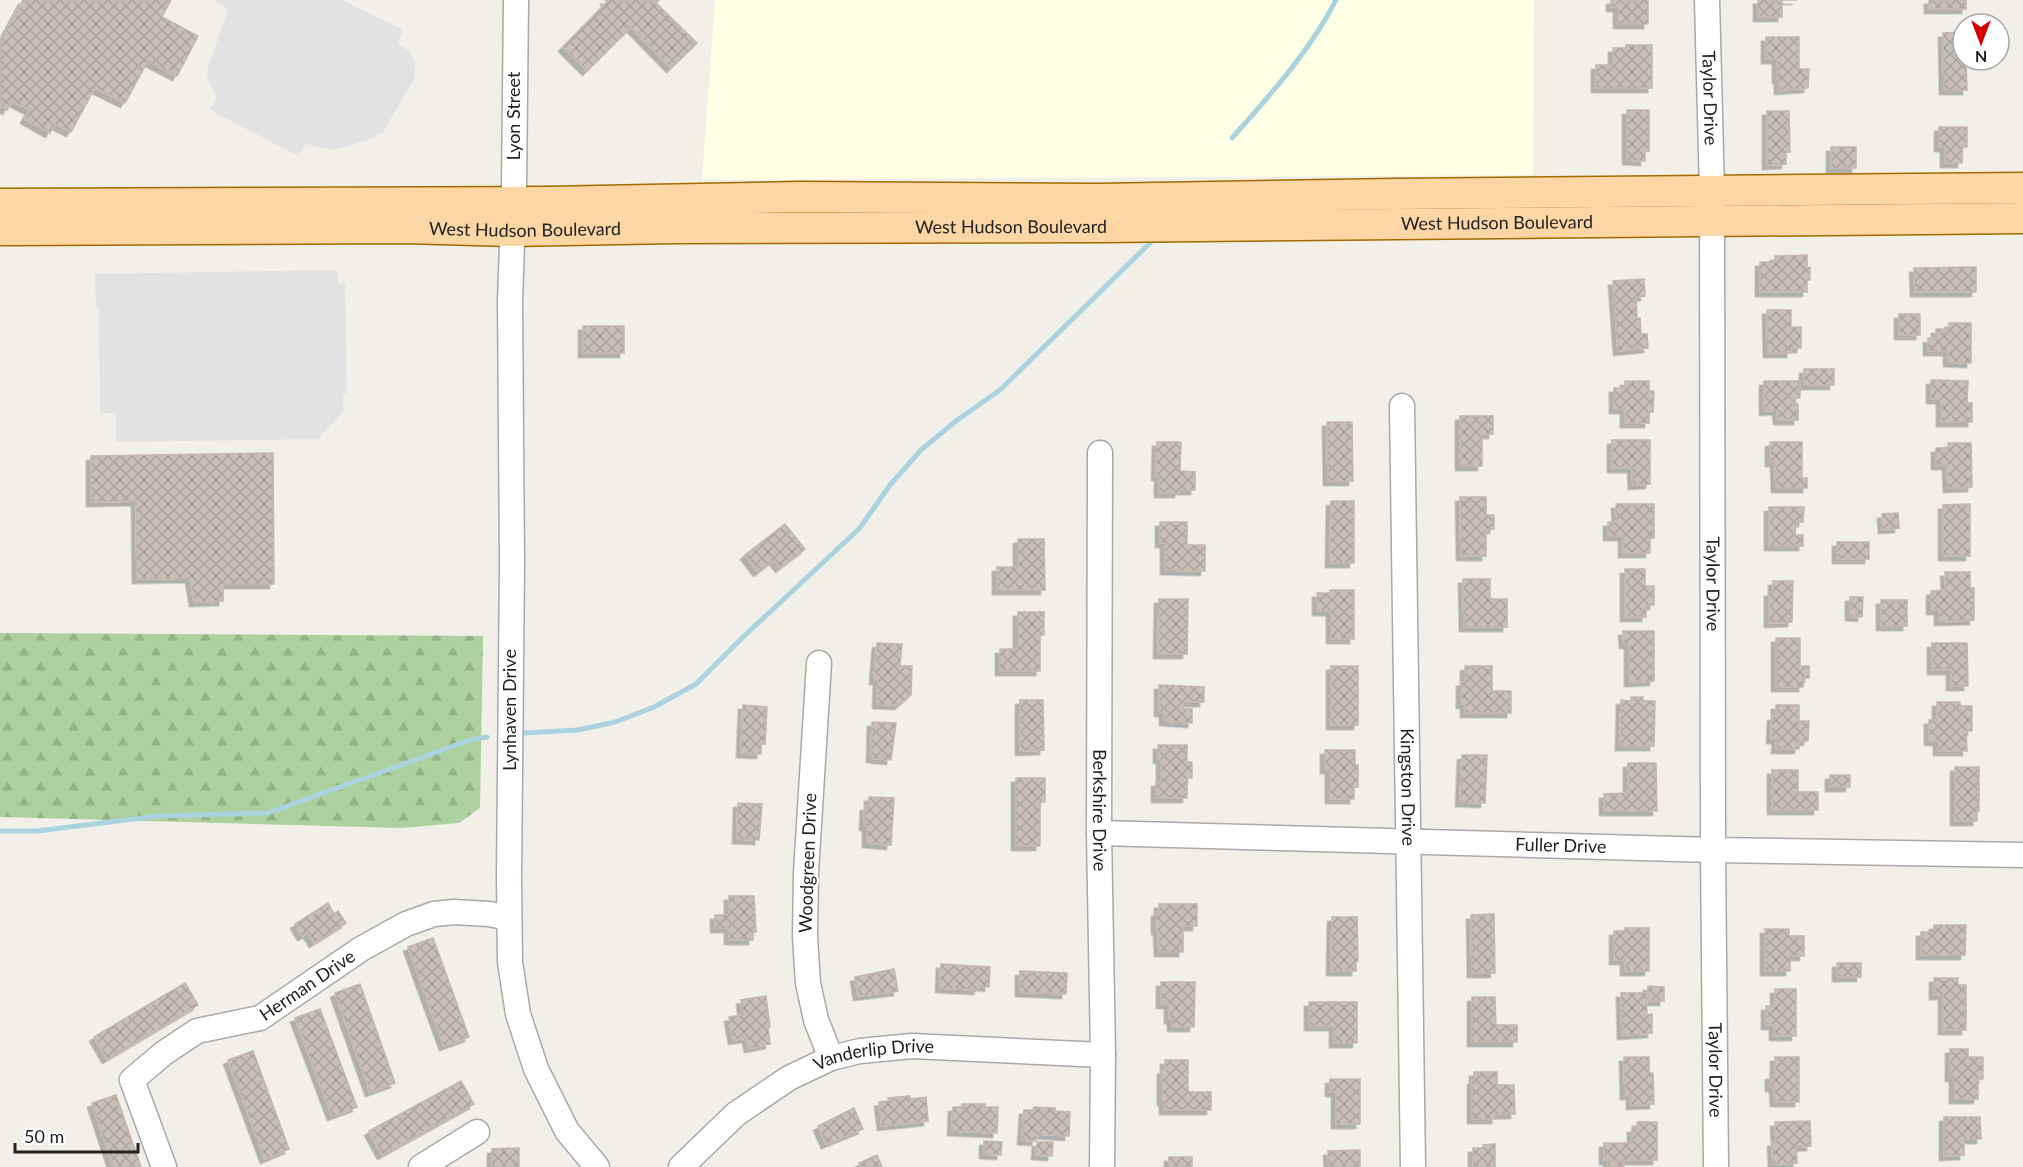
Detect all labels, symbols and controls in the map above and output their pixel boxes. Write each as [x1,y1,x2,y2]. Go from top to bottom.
north arrow [1951,12,2011,72]
text: N [1975,48,1987,67]
street label: Taylor Drive [1698,50,1723,146]
street label: Lyon Street [502,71,524,160]
street label: West Hudson Boulevard [1401,210,1593,234]
street label: West Hudson Boulevard [915,215,1107,237]
street label: West Hudson Boulevard [429,217,621,241]
street label: Taylor Drive [1703,537,1725,631]
street label: Lynhaven Drive [498,649,520,771]
street label: Kingston Drive [1397,728,1420,846]
street label: Berkshire Drive [1089,749,1112,871]
street label: Woodgreen Drive [794,793,820,933]
street label: Fuller Drive [1515,833,1607,857]
street label: Herman Drive [255,944,359,1025]
street label: Taylor Drive [1705,1022,1728,1117]
street label: Vanderlip Drive [809,1034,935,1075]
scale bar [15,1116,138,1154]
text: 50 m [24,1125,64,1147]

